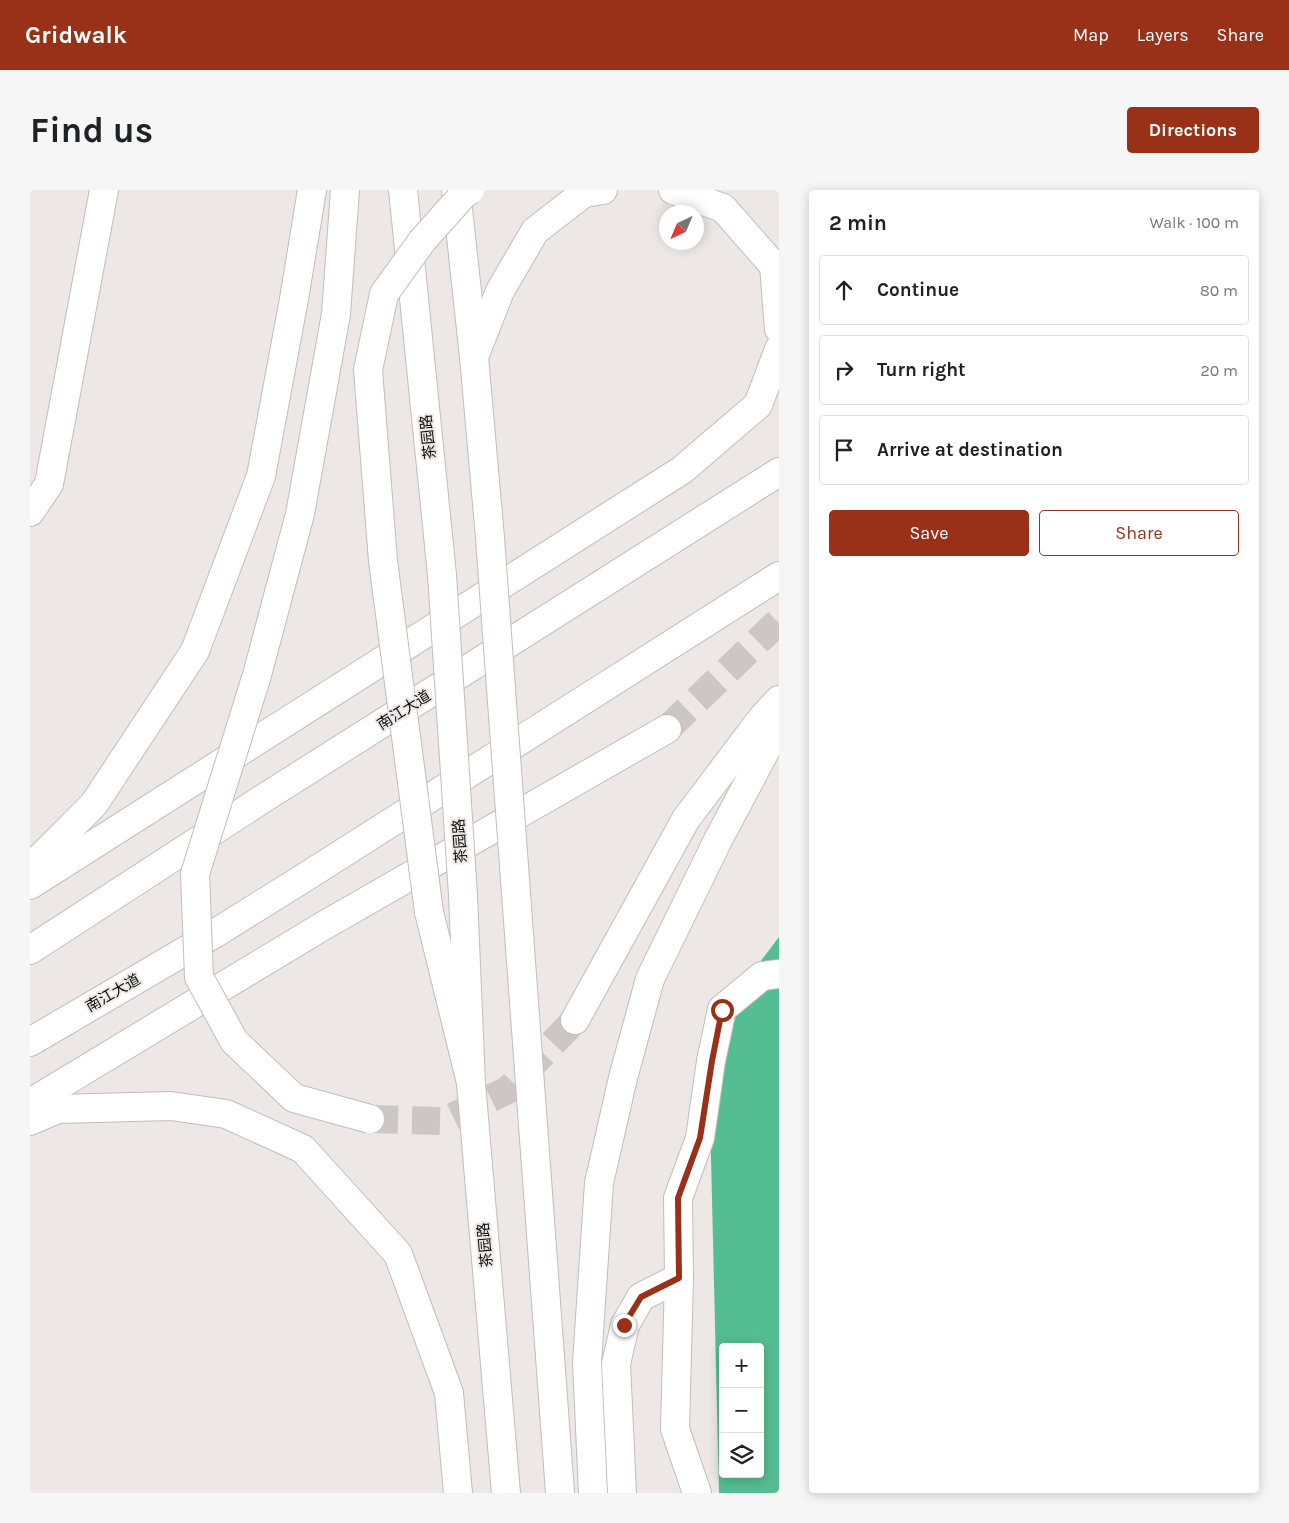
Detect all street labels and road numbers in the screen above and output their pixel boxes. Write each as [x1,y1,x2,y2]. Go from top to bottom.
street label: 茶园路 [417,414,439,460]
street label: 南江大道 [374,686,434,734]
street label: 茶园路 [449,818,471,864]
street label: 南江大道 [83,970,143,1016]
street label: 茶园路 [474,1222,496,1268]

